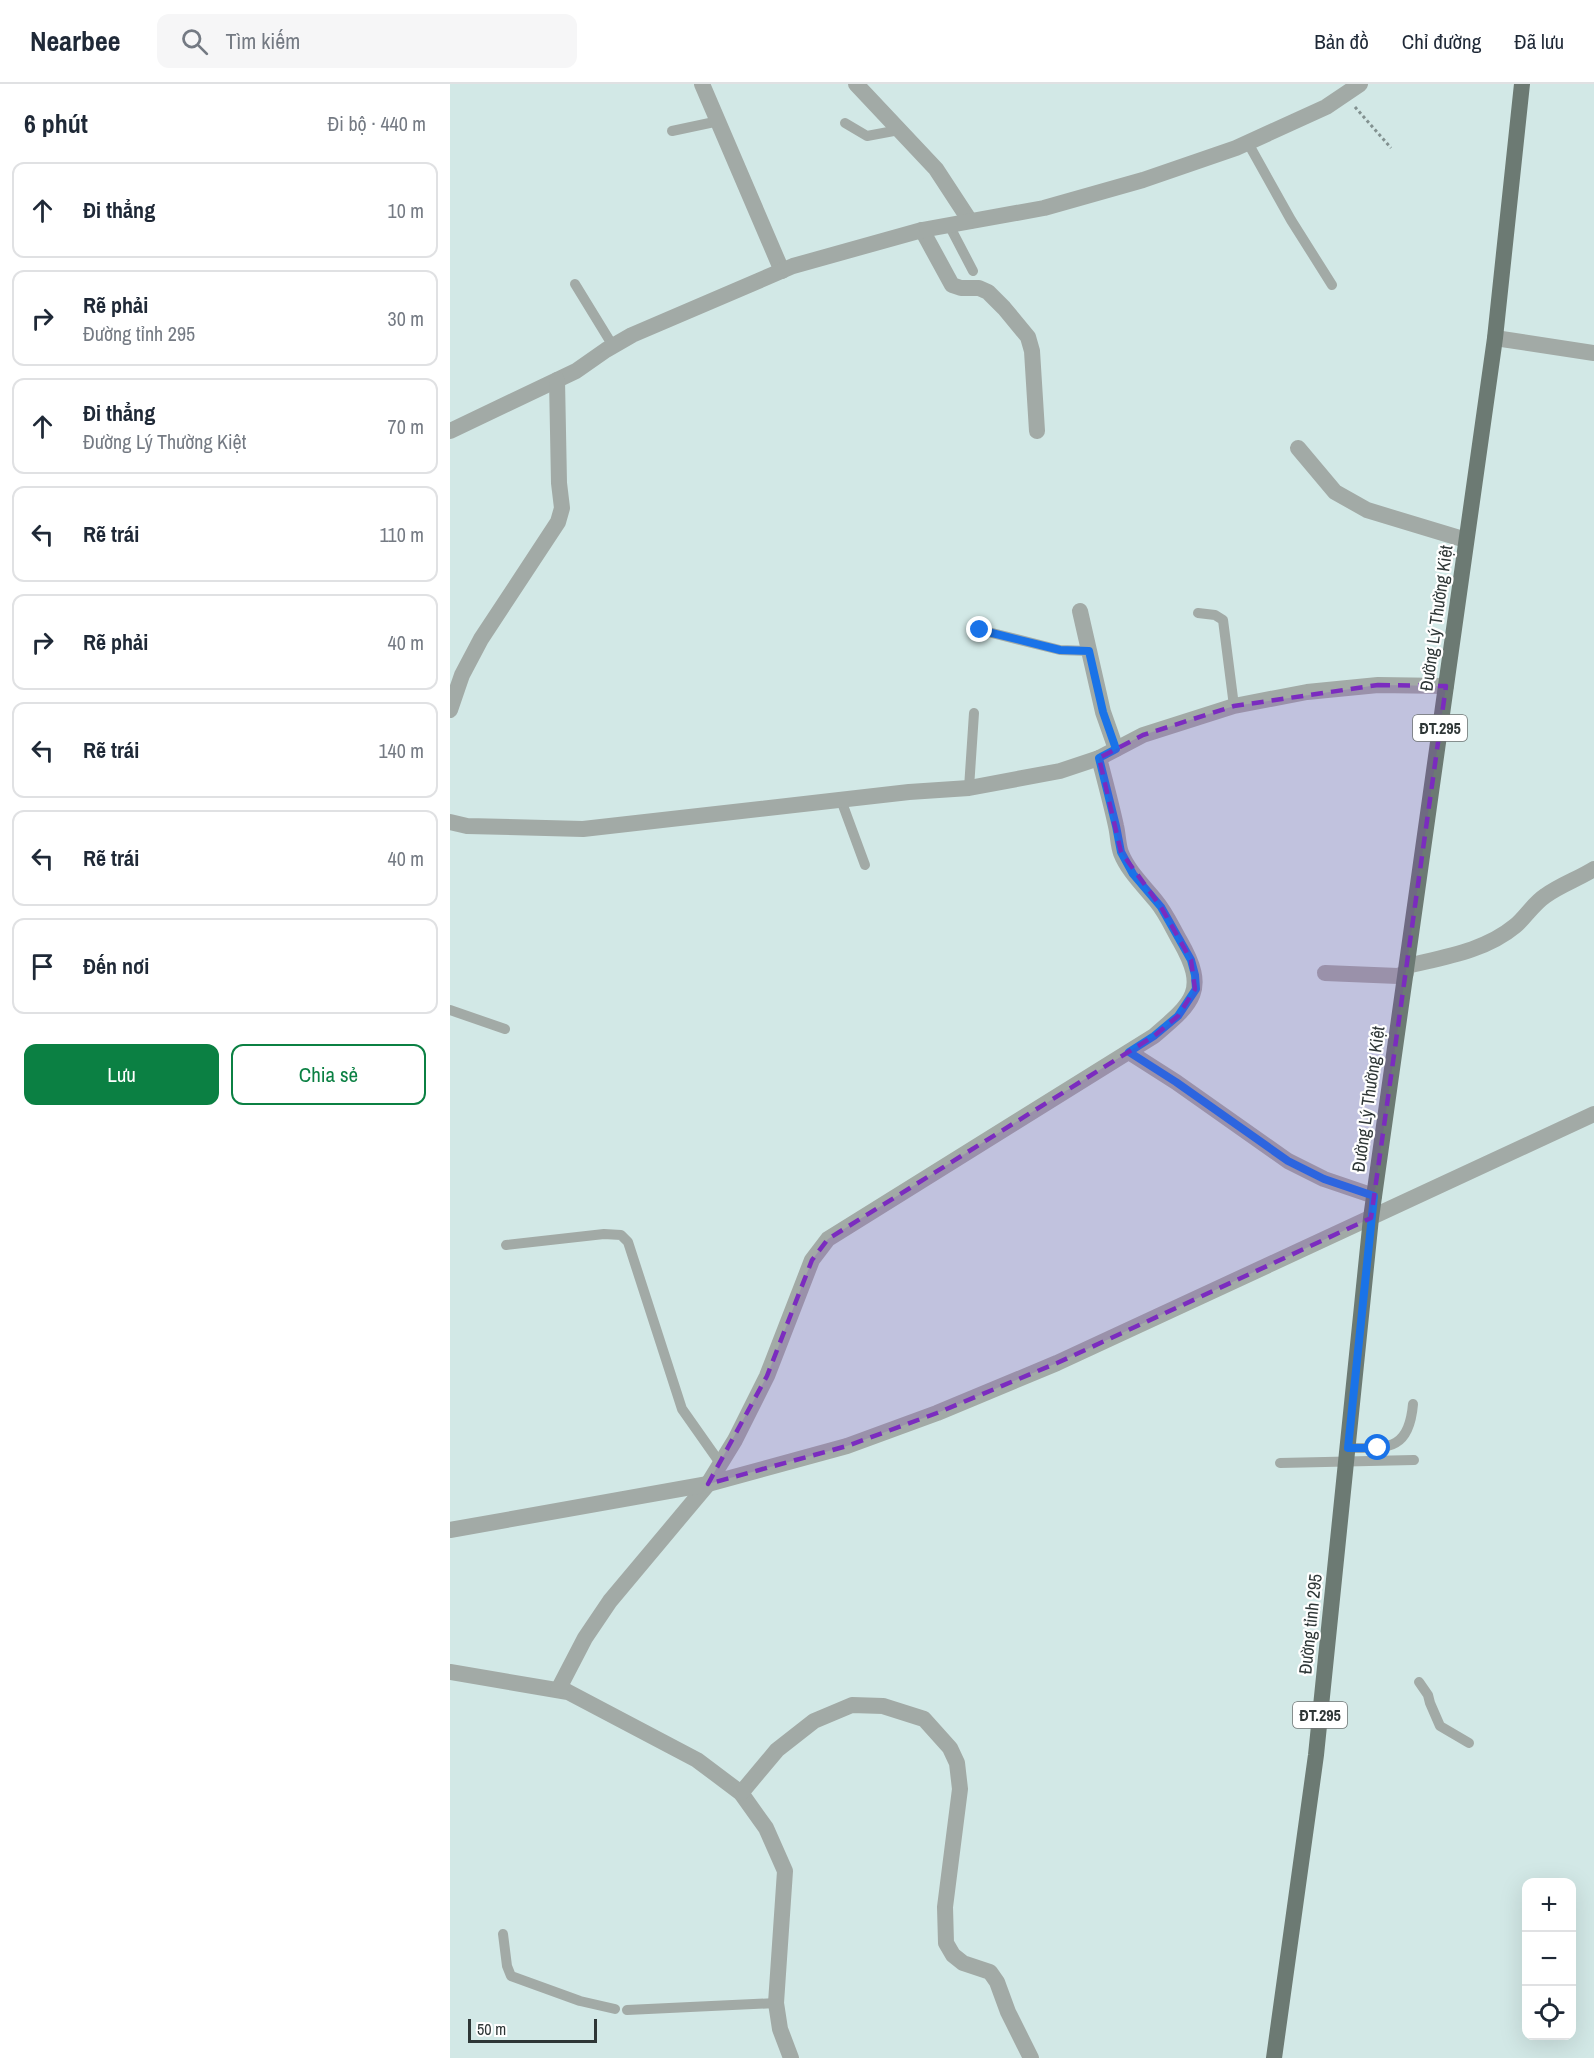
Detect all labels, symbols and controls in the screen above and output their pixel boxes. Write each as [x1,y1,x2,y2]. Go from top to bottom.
search box [157,14,577,68]
text: Nearbee [30,22,121,60]
icon: search [178,25,211,58]
text: Tìm kiếm [226,26,300,56]
text: Bản đồ [1314,27,1369,56]
text: Chỉ đường [1402,27,1481,56]
text: Đã lưu [1514,27,1564,56]
text: 6 phút [24,106,88,141]
text: Đi bộ · 440 m [328,110,426,137]
icon: ahead [26,194,59,227]
text: Đi thẳng [83,195,155,225]
text: 10 m [388,197,424,224]
text: Rẽ phải [83,290,148,320]
icon: right [26,302,59,335]
text: 30 m [388,305,424,332]
text: Đường tỉnh 295 [83,320,195,347]
text: Đi thẳng [83,398,155,428]
icon: ahead [26,410,59,443]
text: 70 m [388,413,424,440]
text: Đường Lý Thường Kiệt [83,428,246,455]
icon: left [26,518,59,551]
text: Rẽ trái [83,519,139,549]
text: 110 m [380,521,424,548]
street label: Đường Lý Thường Kiệt [1413,544,1459,692]
route end [966,616,992,642]
icon: right [26,626,59,659]
text: Rẽ phải [83,627,148,657]
text: 40 m [388,629,424,656]
road number: ĐT.295 [1413,715,1467,741]
icon: left [26,734,59,767]
text: Rẽ trái [83,735,139,765]
text: 140 m [378,737,424,764]
icon: left [26,842,59,875]
text: Rẽ trái [83,843,139,873]
text: 40 m [388,845,424,872]
icon: arrive [26,950,59,983]
text: Đến nơi [83,951,149,981]
street label: Đường Lý Thường Kiệt [1345,1025,1391,1173]
button: Lưu [24,1044,219,1105]
button: Chia sẻ [231,1044,426,1105]
route start [1364,1434,1390,1460]
street label: Đường tỉnh 295 [1292,1572,1328,1676]
road number: ĐT.295 [1293,1702,1347,1728]
map controls [1522,1878,1576,2040]
button: + [1522,1878,1576,1932]
button: − [1522,1932,1576,1986]
button: locate [1522,1986,1576,2040]
scale bar [468,2016,597,2044]
text: 50 m [477,2018,506,2040]

